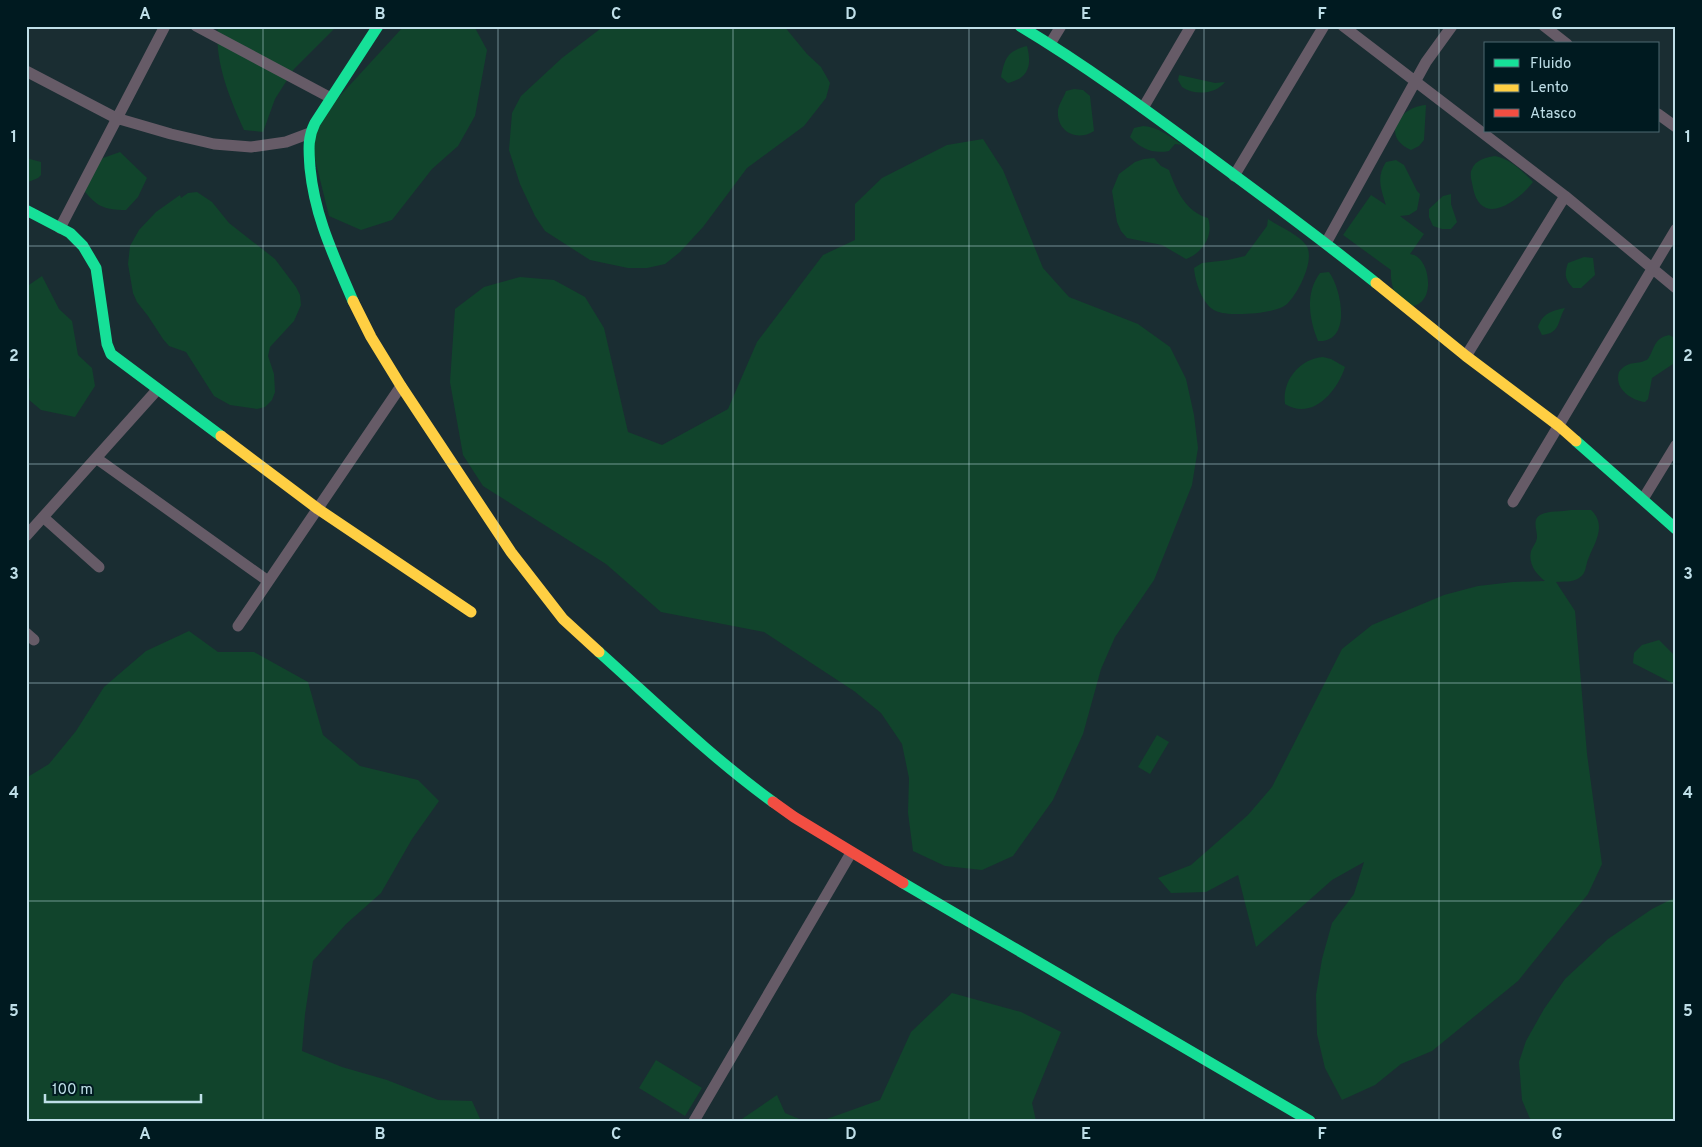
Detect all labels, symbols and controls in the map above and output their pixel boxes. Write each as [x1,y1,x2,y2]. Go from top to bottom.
text: A [139,5,151,25]
text: B [374,5,386,25]
text: C [611,5,621,25]
text: D [845,5,857,25]
text: E [1081,5,1091,25]
text: F [1317,5,1327,25]
text: G [1552,5,1562,25]
legend [1484,42,1660,132]
text: Fluido [1530,55,1571,74]
text: Lento [1530,79,1569,98]
text: Atasco [1530,105,1576,124]
text: 1 [11,128,17,148]
text: 1 [1685,128,1691,148]
text: 2 [9,347,19,367]
text: 2 [1683,347,1693,367]
text: 3 [9,565,19,585]
text: 3 [1683,565,1693,585]
text: 4 [9,784,19,804]
text: 4 [1683,784,1693,804]
text: 5 [9,1002,19,1022]
text: 5 [1683,1002,1693,1022]
scale bar [45,1072,201,1104]
text: 100 m [52,1081,93,1100]
text: A [139,1125,151,1145]
text: B [374,1125,386,1145]
text: C [611,1125,621,1145]
text: D [845,1125,857,1145]
text: E [1081,1125,1091,1145]
text: F [1317,1125,1327,1145]
text: G [1552,1125,1562,1145]

